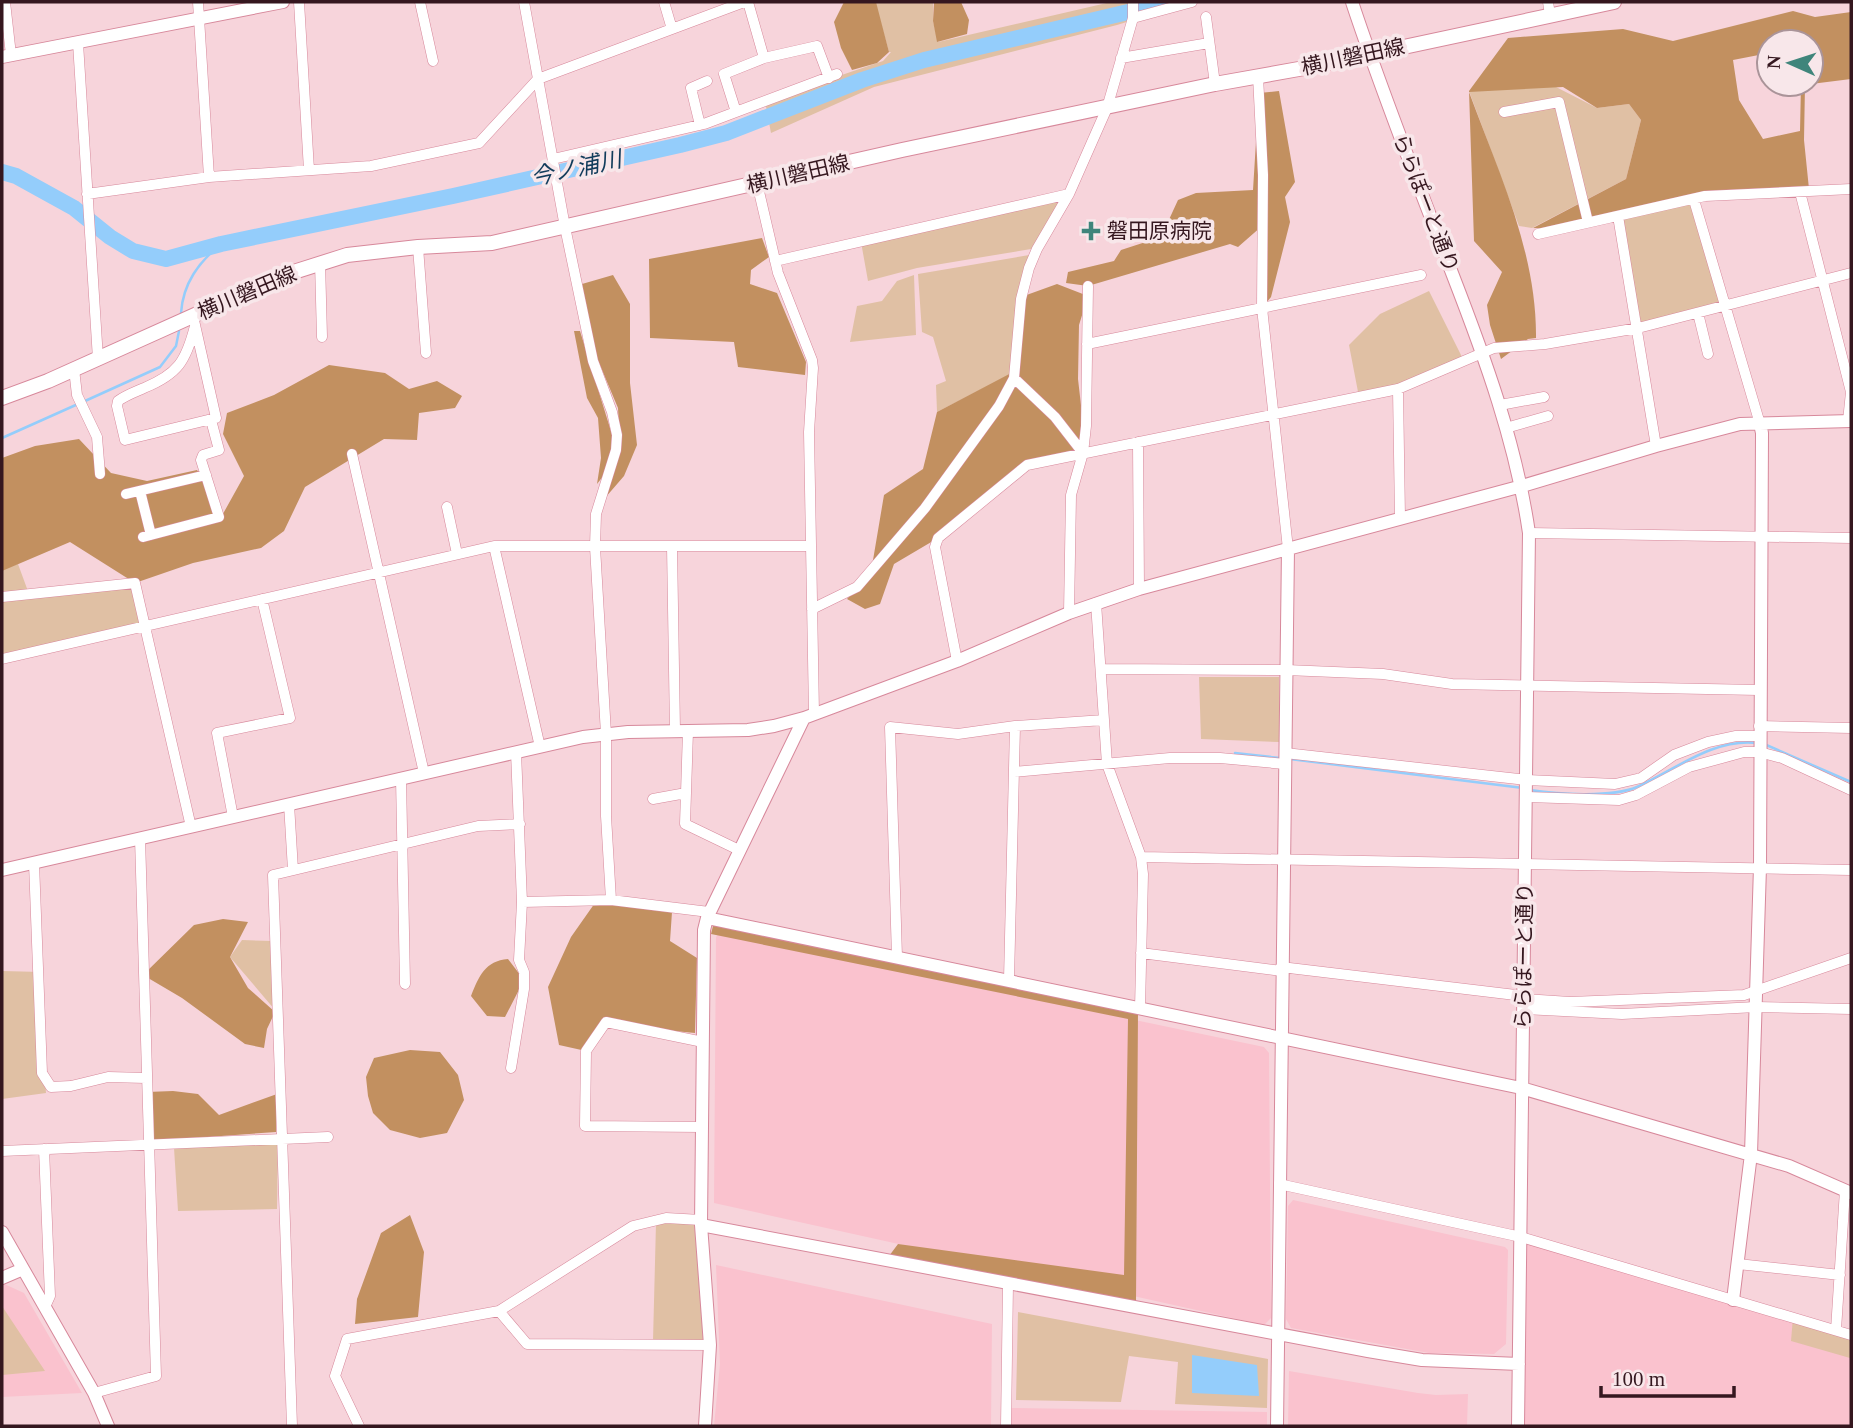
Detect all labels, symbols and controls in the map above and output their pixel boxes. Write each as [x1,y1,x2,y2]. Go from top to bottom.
north arrow [1755,28,1825,98]
street label: 横川磐田線 [1299,34,1407,80]
text: N [1763,54,1784,70]
street label: ららぽーと通り [1388,130,1464,276]
water label: 今ノ浦川 [529,146,627,190]
street label: 横川磐田線 [744,150,852,198]
place label: 磐田原病院 [1107,219,1212,243]
marker: 磐田原病院 [1081,221,1101,241]
street label: 横川磐田線 [194,261,300,325]
street label: ららぽーと通り [1511,882,1537,1030]
scale bar [1601,1354,1734,1398]
text: 100 m [1612,1367,1665,1391]

